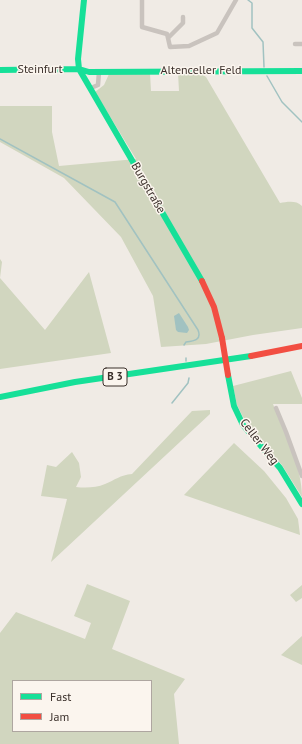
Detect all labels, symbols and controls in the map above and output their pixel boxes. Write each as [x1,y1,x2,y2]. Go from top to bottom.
street label: Steinfurt [18,63,62,77]
street label: Altenceller Feld [161,64,241,78]
street label: Burgstraße [128,160,168,216]
road number: B 3 [103,368,127,386]
street label: Celler Weg [236,416,282,468]
legend [12,680,152,732]
text: Fast [50,689,71,704]
text: Jam [50,709,69,724]

